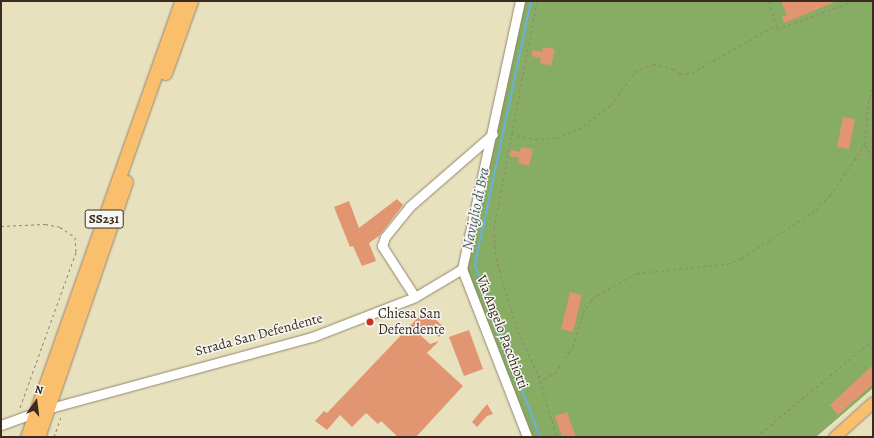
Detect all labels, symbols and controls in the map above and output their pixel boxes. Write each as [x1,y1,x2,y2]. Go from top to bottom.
water label: Naviglio di Bra [458,166,494,252]
road number: SS231 [84,208,124,230]
street label: Via Angelo Pacchiotti [473,273,531,391]
place label: Chiesa San Defendente [378,306,445,338]
street label: Strada San Defendente [193,310,325,360]
marker: Chiesa San Defendente [365,317,375,327]
north arrow [16,382,56,422]
text: N [33,382,45,398]

